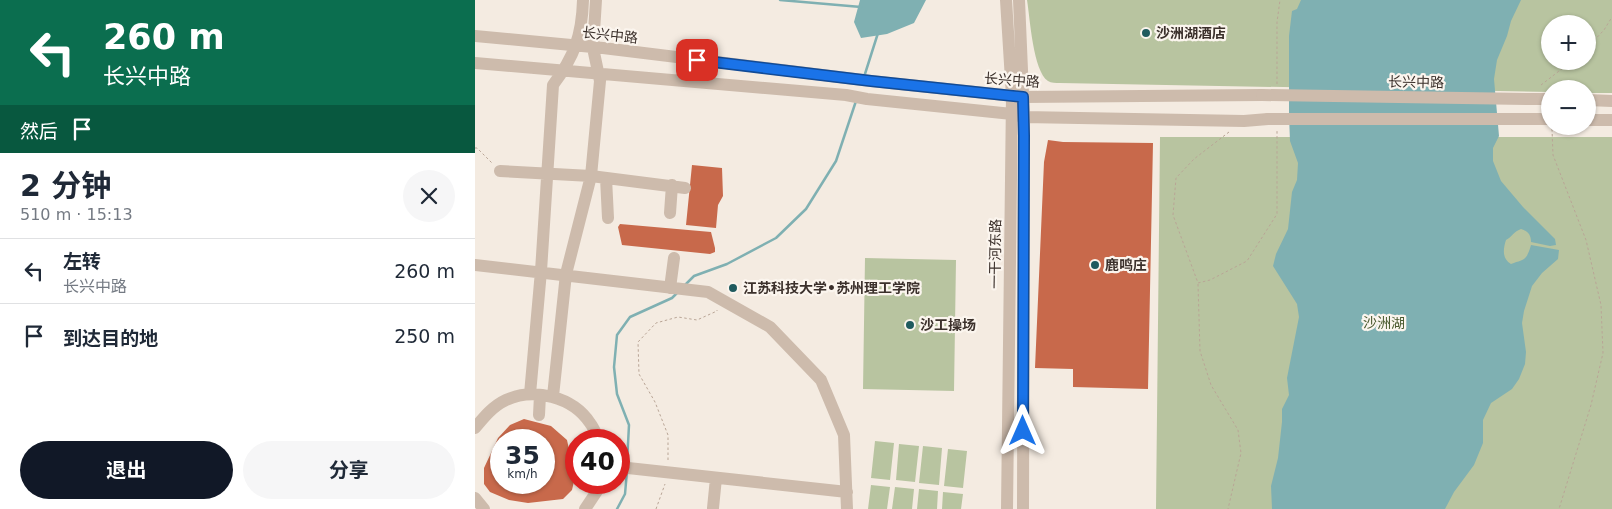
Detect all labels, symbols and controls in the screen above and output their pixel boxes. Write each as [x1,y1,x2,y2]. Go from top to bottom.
map controls [1541,15,1596,135]
button: + [1541,15,1596,70]
text: 260 m [103,17,225,57]
icon: left [20,20,85,85]
street label: 长兴中路 [581,24,639,46]
place label: 沙洲湖酒店 [1156,25,1226,41]
marker: 沙洲湖酒店 [1140,27,1152,39]
pin [676,39,718,81]
icon: arrive [683,46,711,74]
text: 长兴中路 [103,64,191,89]
street label: 长兴中路 [984,70,1040,90]
street label: 长兴中路 [1388,74,1444,90]
button: − [1541,80,1596,135]
icon: arrive [68,115,96,143]
text: 然后 [20,120,58,142]
text: 2 分钟 [20,168,111,203]
button: close [403,170,455,222]
text: 510 m · 15:13 [20,205,133,224]
street label: 一干河东路 [986,219,1004,289]
text: 左转 [63,250,101,272]
icon: left [20,257,48,285]
place label: 鹿鸣庄 [1105,257,1147,273]
marker: 鹿鸣庄 [1089,259,1101,271]
text: 260 m [394,260,455,282]
text: 长兴中路 [63,277,127,296]
place label: 江苏科技大学•苏州理工学院 [743,280,920,296]
marker: 江苏科技大学•苏州理工学院 [727,282,739,294]
park label: 沙洲湖 [1363,315,1405,331]
place label: 沙工操场 [920,317,976,333]
marker: 沙工操场 [904,319,916,331]
icon: arrive [20,322,48,350]
text: 250 m [394,325,455,347]
text: 到达目的地 [63,327,158,349]
position arrow [996,404,1048,456]
speed limit sign: 40 [565,429,630,494]
button: 退出 [20,441,233,499]
button: 分享 [243,441,455,499]
text: 35 [505,441,540,470]
text: km/h [507,467,538,481]

